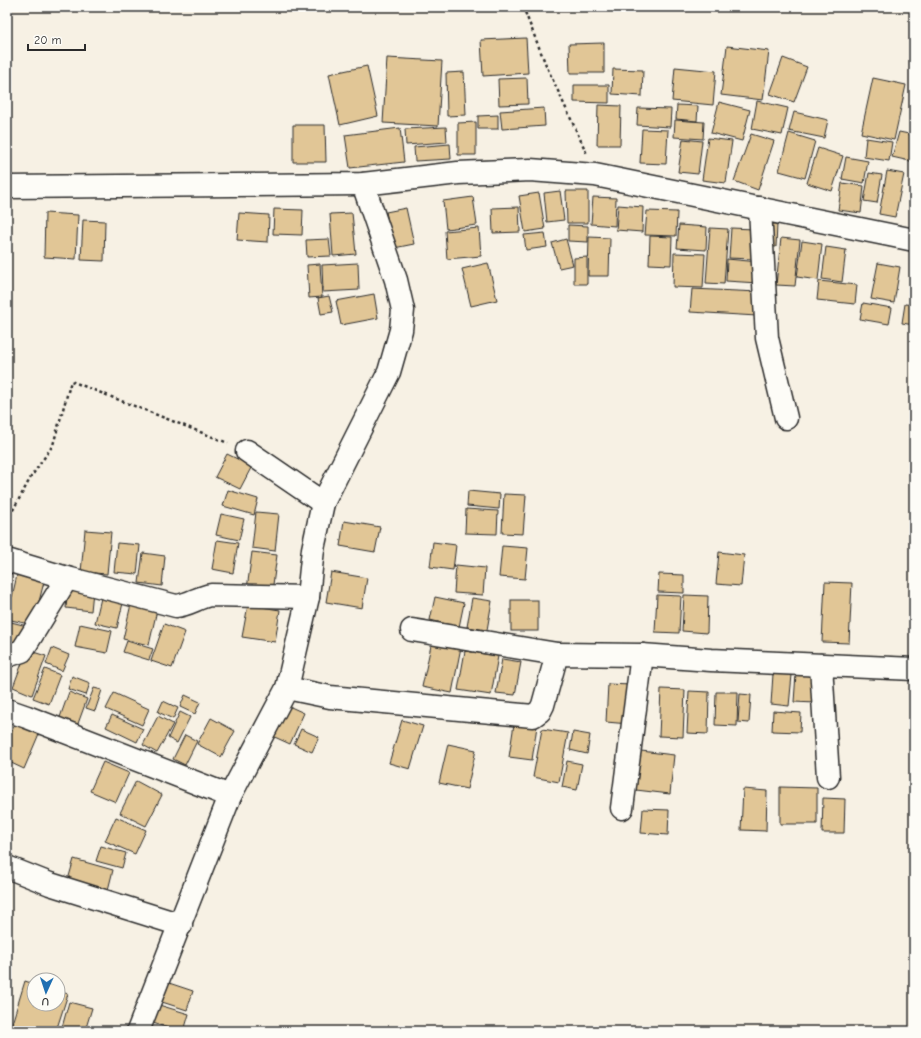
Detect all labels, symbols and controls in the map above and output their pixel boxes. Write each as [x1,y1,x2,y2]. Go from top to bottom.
scale bar [28,26,85,52]
text: 20 m [34,33,62,47]
north arrow [26,972,66,1012]
text: U [41,995,50,1008]

